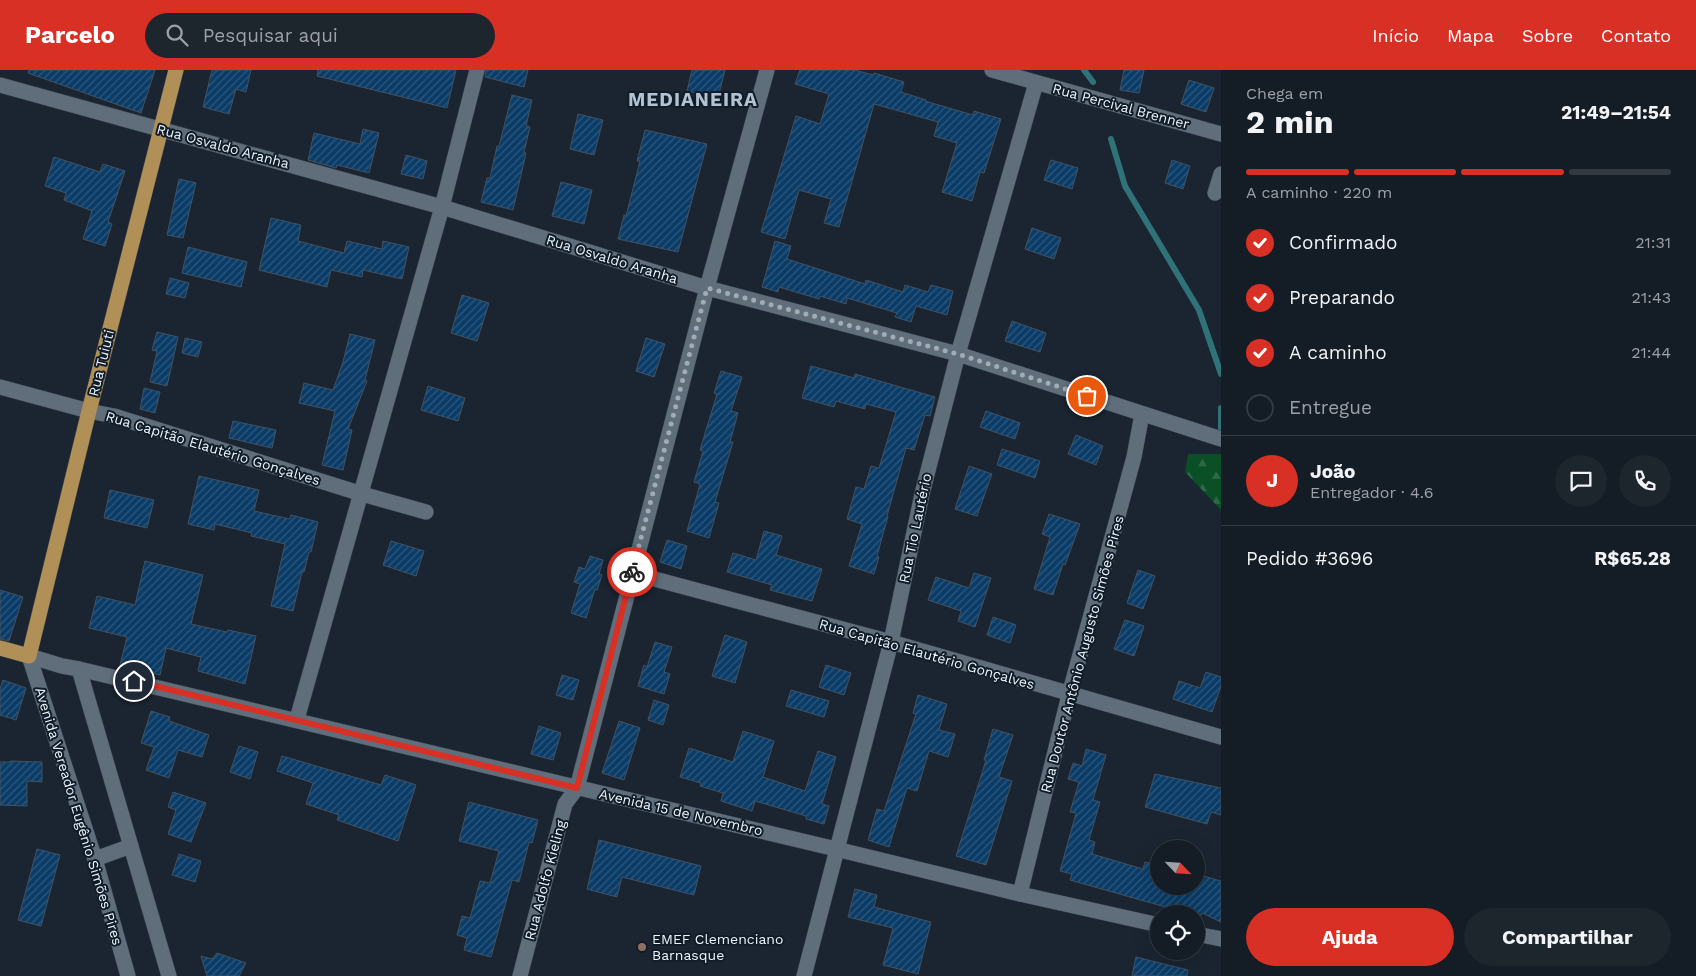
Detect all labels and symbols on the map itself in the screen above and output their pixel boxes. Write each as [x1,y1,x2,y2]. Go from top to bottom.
street label: Rua Percival Brenner [1051,80,1192,132]
district label: MEDIANEIRA [628,88,758,111]
street label: Rua Osvaldo Aranha [155,121,291,171]
street label: Rua Osvaldo Aranha [544,231,680,287]
street label: Rua Tuiuti [85,328,117,398]
pin [1066,375,1108,417]
street label: Rua Capitão Elautério Gonçalves [104,408,322,488]
street label: Rua Tio Lautério [896,472,934,584]
street label: Rua Doutor Antônio Augusto Simões Pires [1037,514,1127,794]
courier [607,547,657,597]
street label: Rua Capitão Elautério Gonçalves [818,616,1036,692]
pin [113,660,155,702]
street label: Avenida Vereador Eugênio Simões Pires [32,685,126,947]
street label: Avenida 15 de Novembro [598,785,764,839]
street label: Rua Adolfo Kieling [521,818,569,942]
north arrow [1150,840,1205,895]
place label: EMEF Clemenciano Barnasque [652,931,783,963]
marker: EMEF Clemenciano Barnasque [636,941,648,953]

